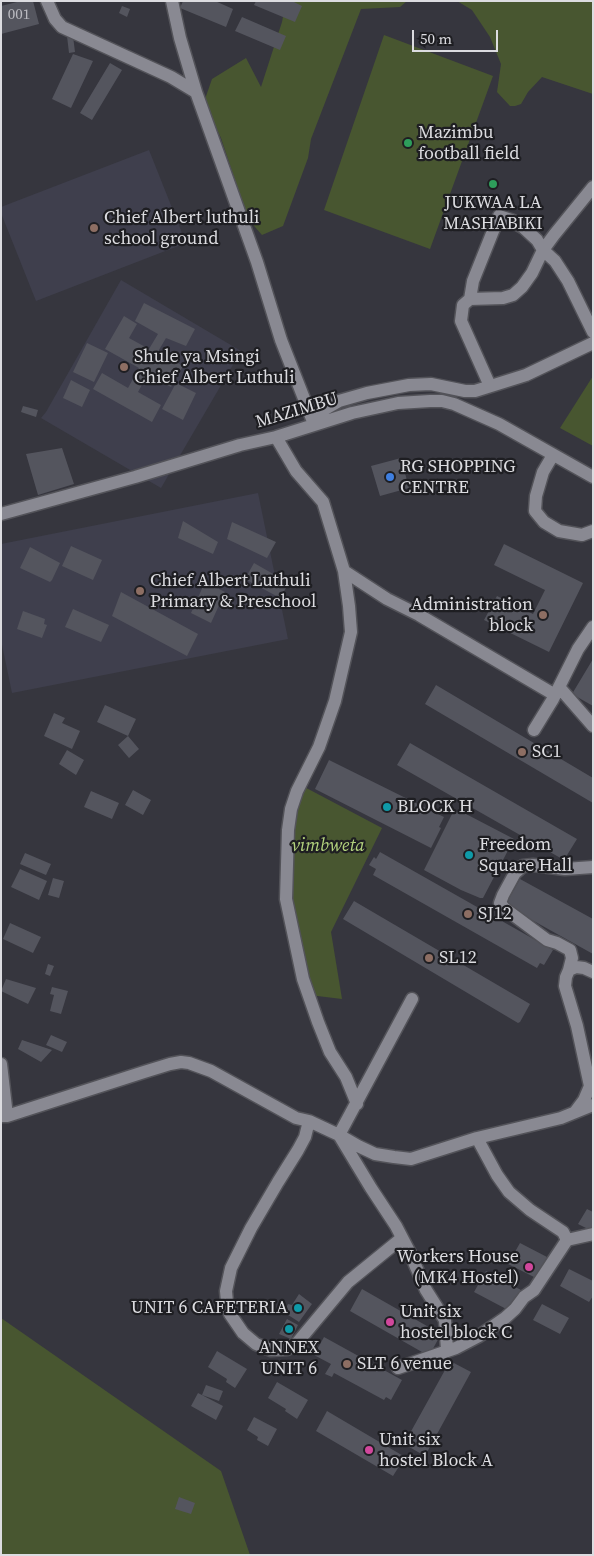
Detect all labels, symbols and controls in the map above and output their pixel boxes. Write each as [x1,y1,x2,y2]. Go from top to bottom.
house number: 001 [8,6,30,24]
scale bar [414,20,500,52]
text: 50 m [420,28,452,49]
place label: Mazimbu football field [418,122,520,164]
marker: Mazimbu football field [402,137,414,149]
marker: JUKWAA LA MASHABIKI [487,178,499,190]
place label: JUKWAA LA MASHABIKI [443,192,543,234]
place label: Chief Albert luthuli school ground [104,207,259,250]
marker: Chief Albert luthuli school ground [88,222,100,234]
place label: Shule ya Msingi Chief Albert Luthuli [134,346,295,388]
marker: Shule ya Msingi Chief Albert Luthuli [118,361,130,373]
street label: MAZIMBU [253,388,341,434]
place label: RG SHOPPING CENTRE [400,456,516,498]
marker: RG SHOPPING CENTRE [384,471,396,483]
place label: Chief Albert Luthuli Primary & Preschool [150,570,316,612]
marker: Chief Albert Luthuli Primary & Preschool [134,585,146,597]
place label: Administration block [411,594,533,636]
marker: Administration block [537,609,549,621]
place label: SC1 [532,741,562,763]
marker: SC1 [516,746,528,758]
place label: BLOCK H [397,796,473,818]
marker: BLOCK H [381,801,393,813]
place label: Freedom Square Hall [479,834,572,876]
park label: vimbweta [291,835,365,857]
marker: Freedom Square Hall [463,849,475,861]
place label: SJ12 [478,903,512,925]
marker: SJ12 [462,908,474,920]
place label: SL12 [439,947,477,969]
marker: SL12 [423,952,435,964]
place label: Workers House (MK4 Hostel) [397,1246,519,1288]
marker: Workers House (MK4 Hostel) [523,1261,535,1273]
place label: UNIT 6 CAFETERIA [131,1297,288,1319]
place label: Unit six hostel block C [400,1301,512,1344]
marker: UNIT 6 CAFETERIA [292,1302,304,1314]
marker: Unit six hostel block C [384,1316,396,1328]
marker: ANNEX UNIT 6 [283,1323,295,1335]
place label: ANNEX UNIT 6 [259,1337,319,1380]
place label: SLT 6 venue [357,1353,452,1375]
marker: SLT 6 venue [341,1358,353,1370]
place label: Unit six hostel Block A [379,1429,493,1472]
marker: Unit six hostel Block A [363,1444,375,1456]

